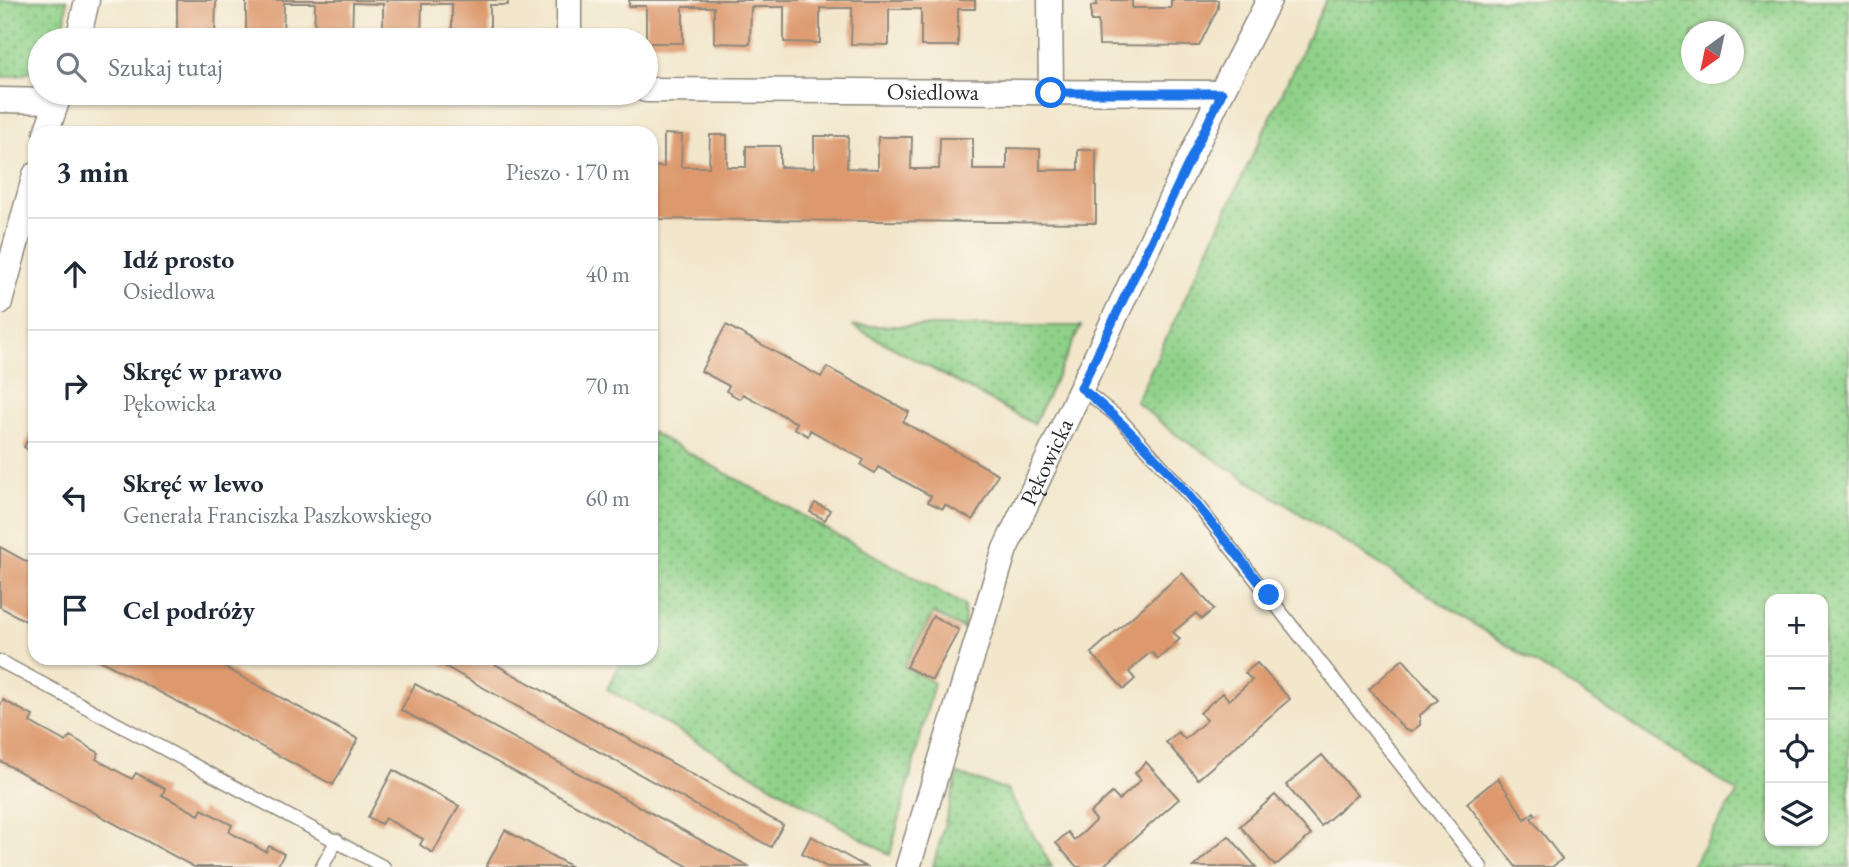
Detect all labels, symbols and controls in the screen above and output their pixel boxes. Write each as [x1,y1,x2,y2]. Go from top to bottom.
north arrow [1681,21,1744,84]
search box [28,28,658,105]
icon: search [52,48,90,86]
text: Szukaj tutaj [108,50,223,84]
street label: Osiedlowa [887,76,980,107]
route start [1035,77,1066,108]
text: 3 min [56,152,129,191]
text: Pieszo · 170 m [506,157,630,187]
text: Idź prosto [123,242,234,276]
icon: ahead [56,255,94,293]
text: 40 m [585,259,630,289]
text: Osiedlowa [123,276,215,306]
text: Skręć w prawo [123,354,282,388]
icon: right [56,367,94,405]
text: 70 m [585,371,630,401]
text: Pękowicka [123,388,216,418]
street label: Pękowicka [1013,413,1080,510]
text: Skręć w lewo [123,466,264,500]
icon: left [56,479,94,517]
text: 60 m [585,483,630,513]
text: Generała Franciszka Paszkowskiego [123,500,432,530]
route end [1253,579,1284,610]
icon: arrive [56,591,94,629]
text: Cel podróży [123,593,255,627]
map controls [1765,594,1828,846]
button: + [1765,594,1828,657]
button: − [1765,657,1828,720]
button: locate [1765,720,1828,783]
button: layers [1765,783,1828,846]

